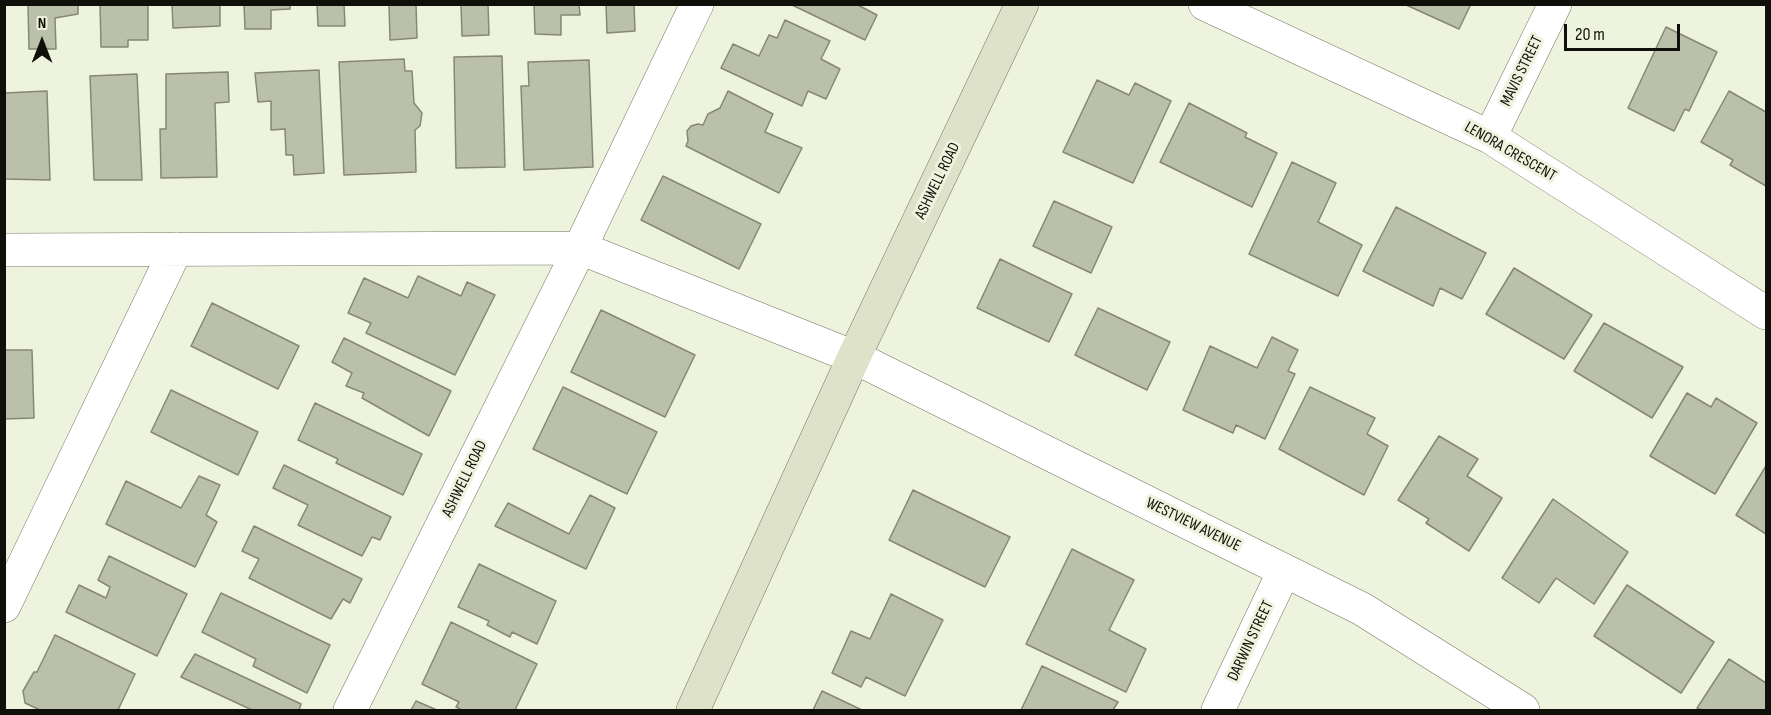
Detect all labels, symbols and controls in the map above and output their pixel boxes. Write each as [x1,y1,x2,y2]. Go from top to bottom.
north arrow [12,12,72,72]
scale bar [1567,12,1682,50]
text: N [38,14,46,33]
text: 20 m [1575,24,1605,45]
street label: MAVIS STREET [1497,33,1547,109]
street label: LENORA CRESCENT [1461,118,1559,186]
street label: ASHWELL ROAD [911,139,965,223]
street label: ASHWELL ROAD [438,437,492,521]
street label: WESTVIEW AVENUE [1142,494,1244,556]
street label: DARWIN STREET [1224,598,1278,684]

